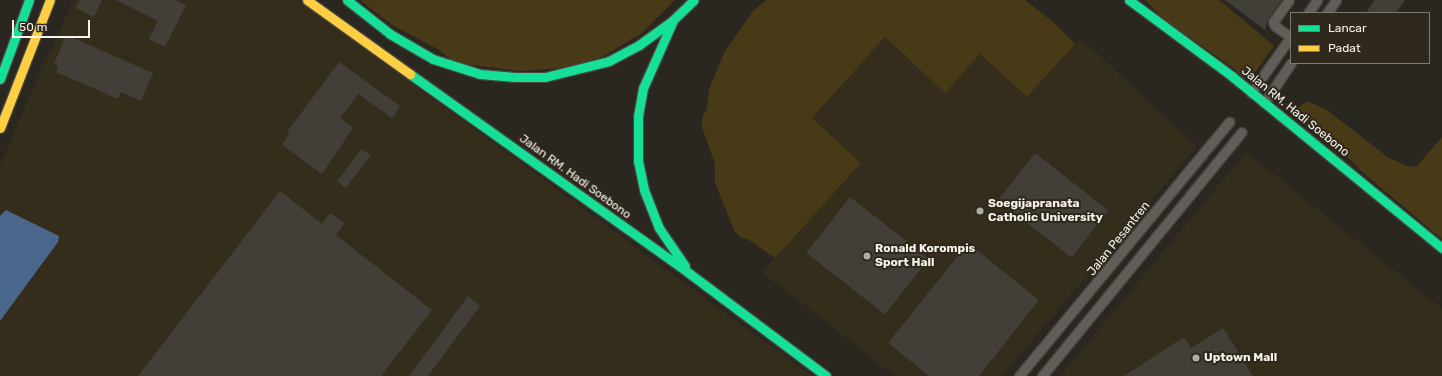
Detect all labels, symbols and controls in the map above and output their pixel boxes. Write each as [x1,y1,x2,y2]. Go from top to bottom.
scale bar [14,12,92,38]
legend [1290,12,1430,64]
text: 50 m [19,20,47,34]
text: Lancar [1328,21,1366,35]
text: Padat [1328,41,1361,55]
street label: Jalan RM. Hadi Soebono [1238,64,1352,160]
street label: Jalan RM. Hadi Soebono [516,132,634,222]
place label: Soegijapranata Catholic University [988,197,1103,225]
street label: Jalan Pesantren [1085,199,1153,279]
marker: Soegijapranata Catholic University [975,206,985,216]
place label: Ronald Korompis Sport Hall [875,242,975,270]
marker: Ronald Korompis Sport Hall [862,251,872,261]
place label: Uptown Mall [1204,351,1277,365]
marker: Uptown Mall [1191,353,1201,363]

